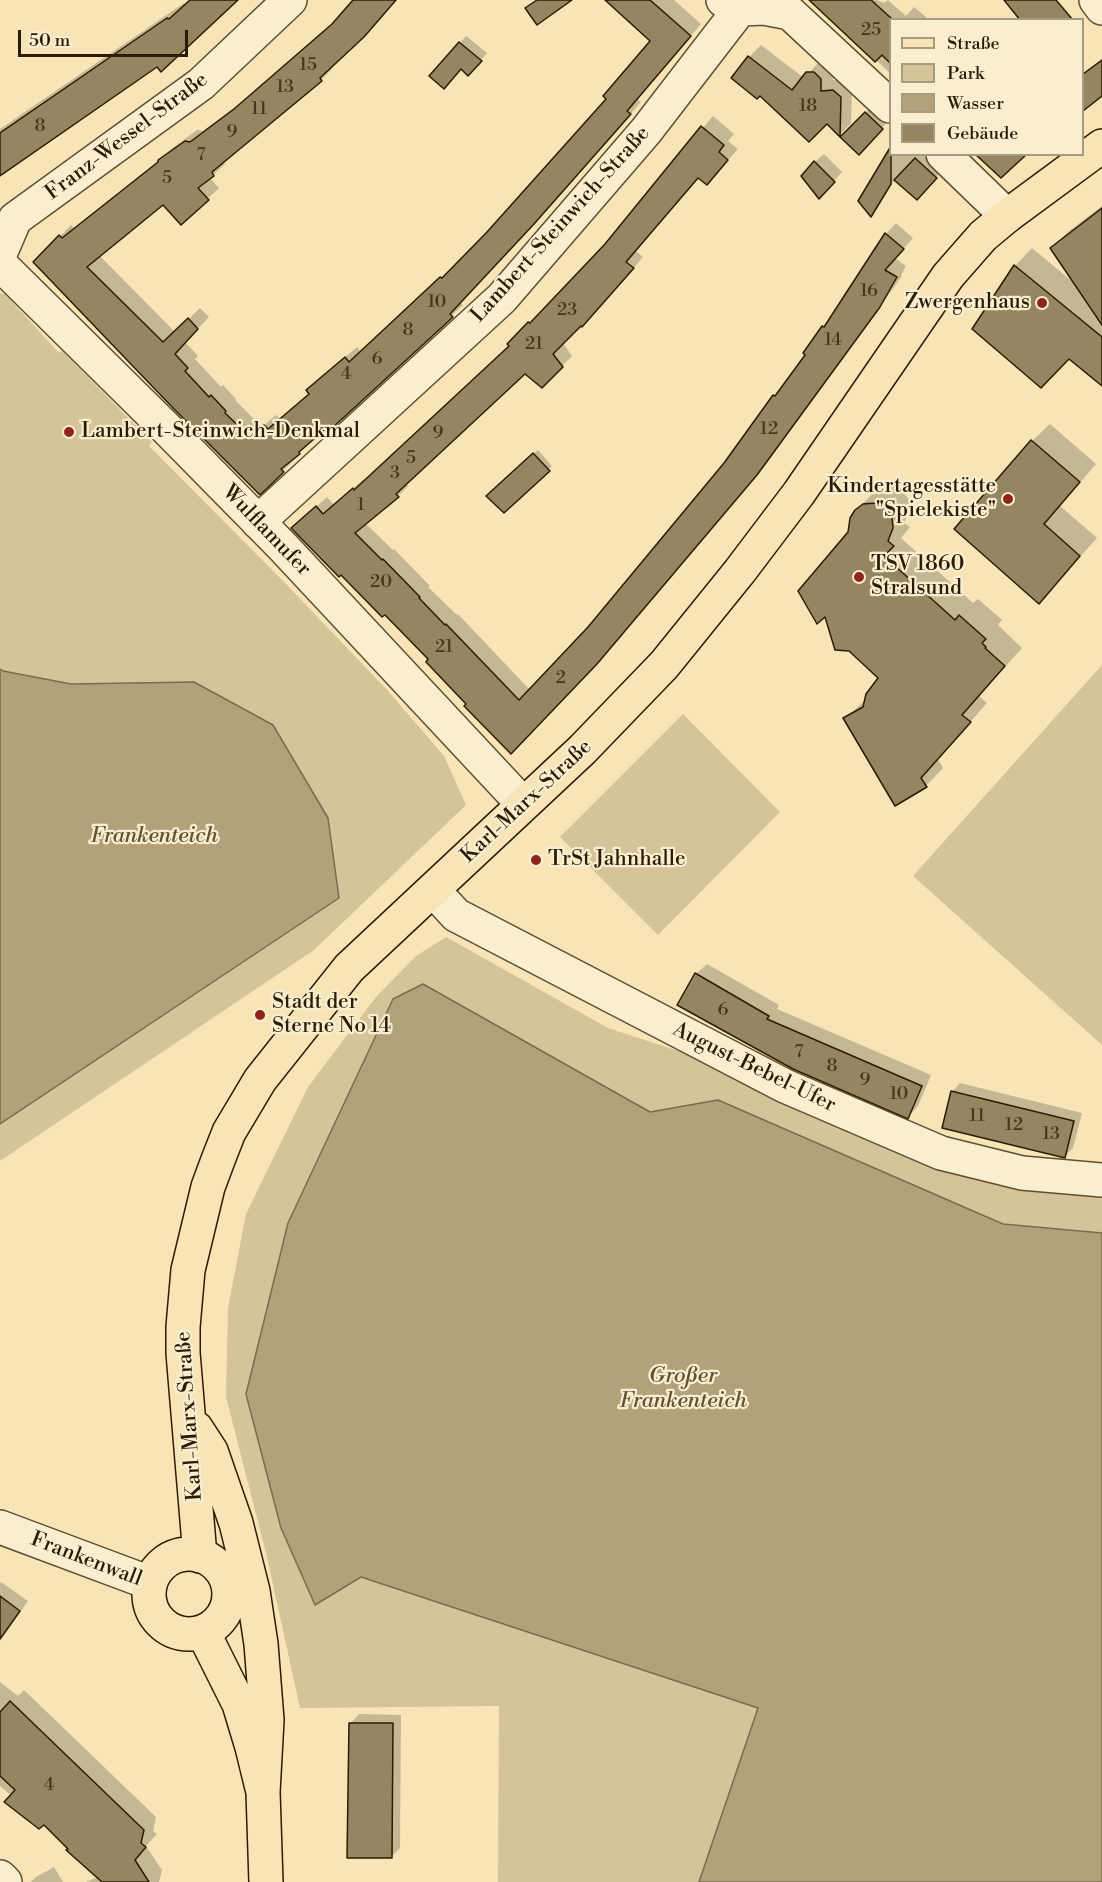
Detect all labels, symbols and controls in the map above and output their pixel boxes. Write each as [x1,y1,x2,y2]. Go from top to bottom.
scale bar [21,18,190,56]
legend [889,18,1084,156]
house number: 25 [861,20,881,42]
text: 50 m [29,29,70,52]
text: Straße [947,32,1000,55]
house number: 15 [299,55,317,77]
text: Park [947,62,984,85]
street label: Franz-Wessel-Straße [41,68,213,206]
house number: 13 [276,77,294,99]
text: Wasser [947,92,1004,115]
house number: 18 [799,96,817,118]
house number: 11 [251,99,267,121]
house number: 8 [34,116,46,138]
house number: 9 [227,122,237,144]
street label: Lambert-Steinwich-Straße [466,122,656,328]
text: Gebäude [947,122,1018,145]
house number: 7 [196,145,206,167]
house number: 5 [162,168,172,190]
house number: 16 [860,281,878,303]
place label: Zwergenhaus [905,290,1030,316]
house number: 10 [427,292,447,314]
marker: Zwergenhaus [1035,296,1049,310]
house number: 23 [557,300,577,322]
house number: 8 [402,320,414,342]
house number: 14 [824,330,842,352]
house number: 21 [525,334,543,356]
house number: 6 [372,349,382,371]
house number: 4 [341,364,351,386]
place label: Lambert-Steinwich-Denkmal [81,419,360,445]
house number: 12 [760,419,778,441]
house number: 9 [433,423,443,445]
marker: Lambert-Steinwich-Denkmal [62,425,76,439]
house number: 5 [406,448,416,470]
house number: 3 [390,463,400,485]
place label: Kindertagesstätte "Spielekiste" [827,474,996,524]
street label: Wulflamufer [216,480,316,582]
marker: Kindertagesstätte "Spielekiste" [1001,492,1015,506]
house number: 1 [357,495,365,517]
place label: TSV 1860 Stralsund [871,552,964,602]
marker: TSV 1860 Stralsund [852,570,866,584]
house number: 20 [370,572,392,594]
house number: 21 [435,637,453,659]
house number: 2 [556,668,566,690]
street label: Karl-Marx-Straße [456,735,598,869]
water label: Frankenteich [90,824,218,850]
place label: TrSt Jahnhalle [548,847,686,873]
marker: TrSt Jahnhalle [529,853,543,867]
place label: Stadt der Sterne No 14 [272,990,391,1040]
house number: 6 [718,1000,728,1022]
marker: Stadt der Sterne No 14 [253,1008,267,1022]
street label: August-Bebel-Ufer [668,1018,840,1118]
house number: 7 [794,1042,804,1064]
house number: 8 [826,1056,838,1078]
house number: 9 [860,1070,870,1092]
house number: 10 [889,1084,909,1106]
house number: 11 [969,1106,985,1128]
house number: 12 [1005,1115,1023,1137]
house number: 13 [1042,1124,1060,1146]
street label: Karl-Marx-Straße [172,1330,208,1502]
water label: Großer Frankenteich [619,1364,747,1416]
street label: Frankenwall [27,1527,145,1593]
house number: 4 [44,1775,54,1797]

